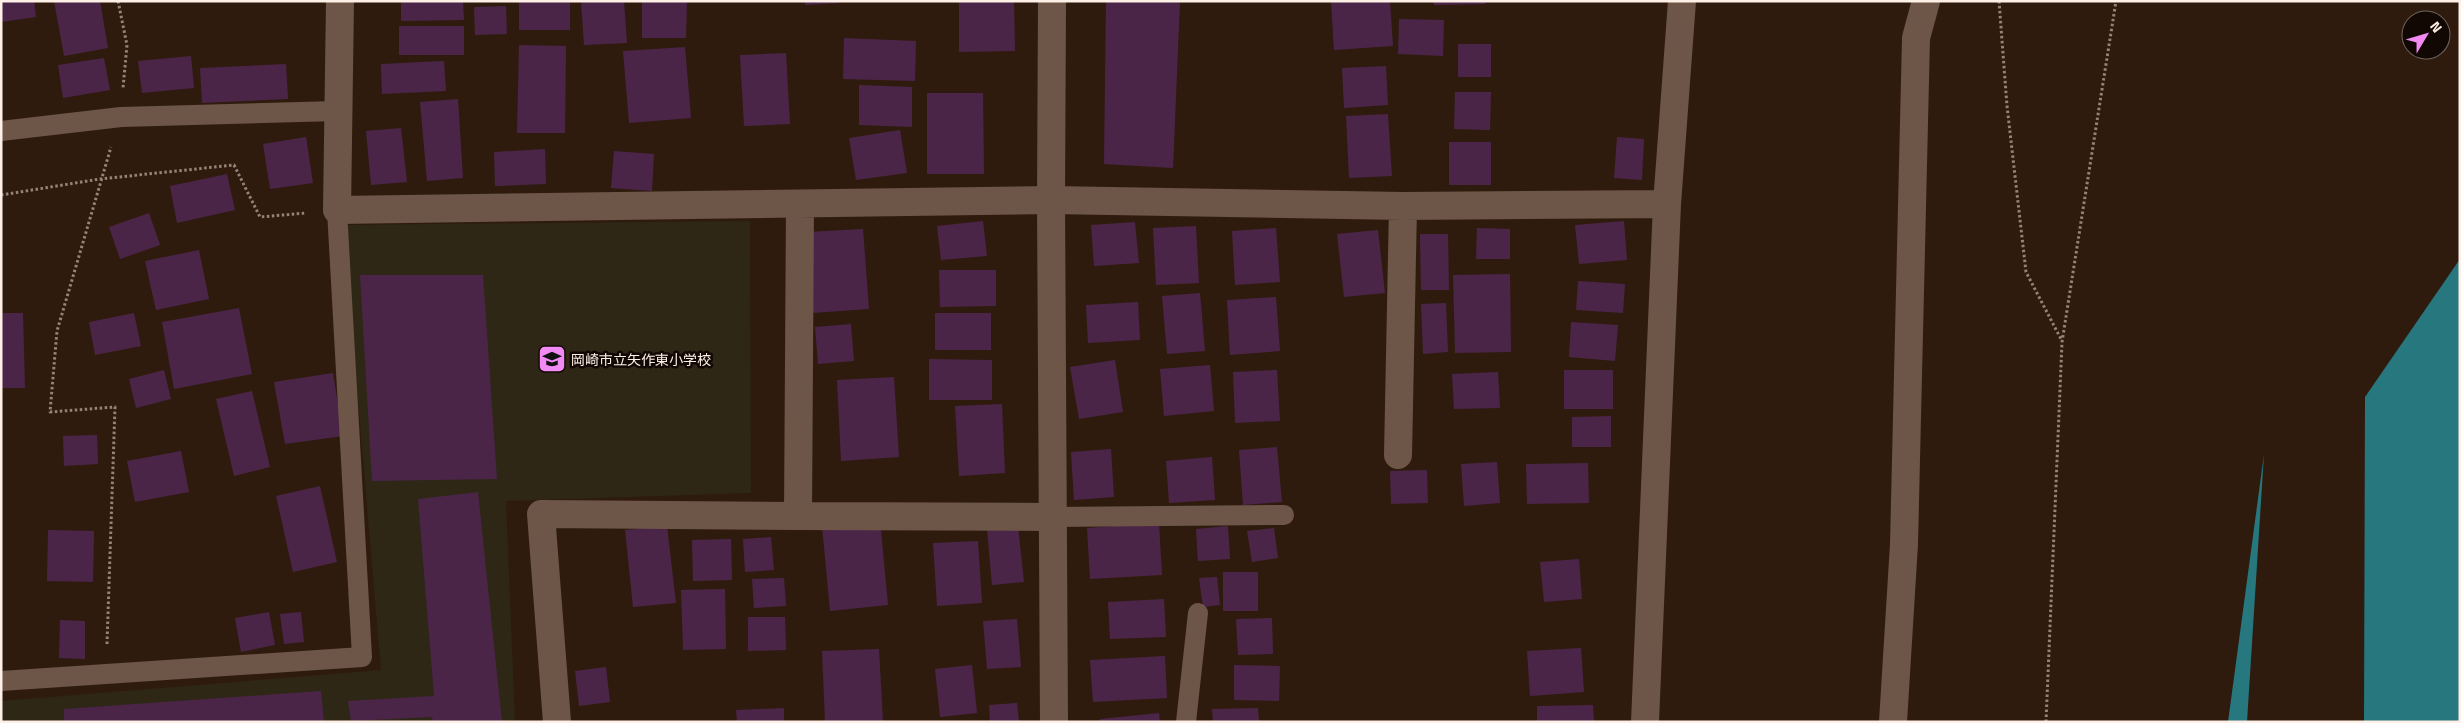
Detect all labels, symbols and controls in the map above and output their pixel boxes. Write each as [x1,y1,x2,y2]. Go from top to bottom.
north arrow [2401,10,2451,60]
text: N [2425,16,2448,37]
school or university icon: 岡崎市立矢作東小学校 [537,344,567,374]
place label: 岡崎市立矢作東小学校 [571,349,711,370]

